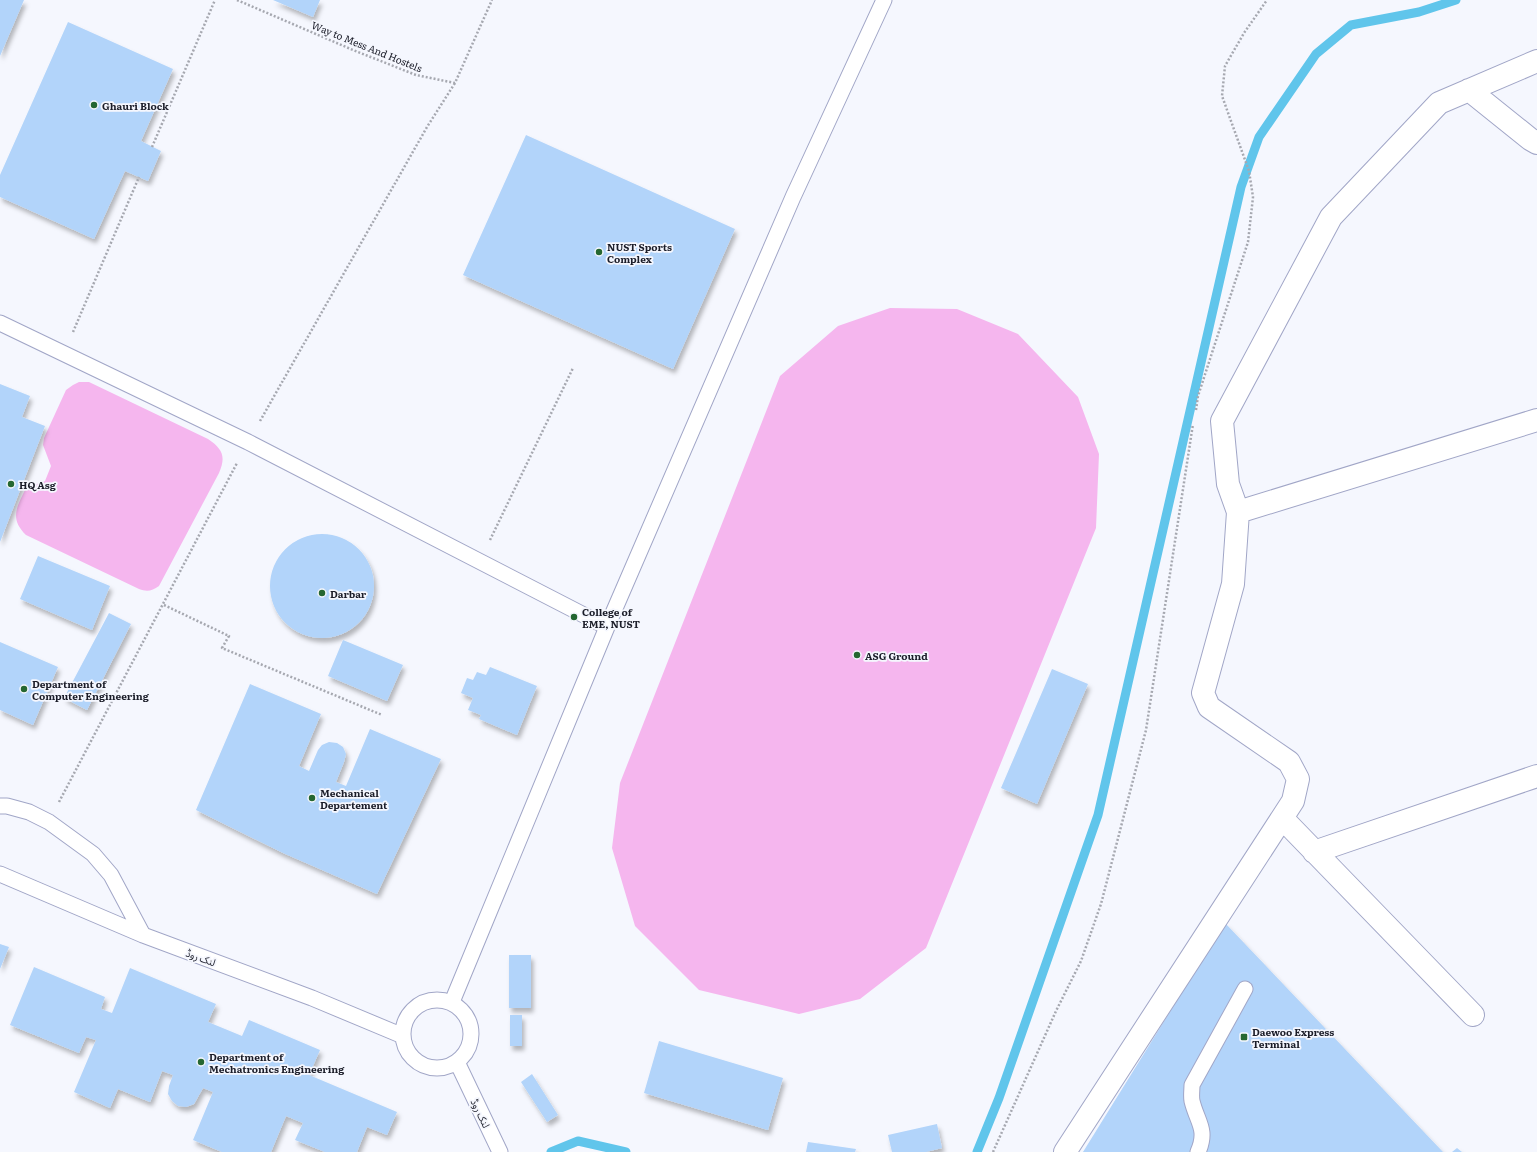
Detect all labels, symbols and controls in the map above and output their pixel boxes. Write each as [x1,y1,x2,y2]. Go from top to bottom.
street label: Way to Mess And Hostels [309,17,425,75]
place label: Ghauri Block [102,98,169,113]
marker: Ghauri Block [89,100,99,110]
place label: NUST Sports Complex [607,239,672,266]
marker: NUST Sports Complex [594,247,604,257]
place label: HQ Asg [19,477,57,492]
marker: HQ Asg [6,479,16,489]
place label: Darbar [330,586,367,601]
marker: Darbar [317,588,327,598]
place label: College of EME, NUST [582,604,641,631]
marker: College of EME, NUST [569,612,579,622]
place label: ASG Ground [865,648,928,663]
marker: ASG Ground [852,650,862,660]
place label: Department of Computer Engineering [32,676,150,703]
marker: Department of Computer Engineering [19,684,29,694]
place label: Mechanical Departement [320,785,388,812]
marker: Mechanical Departement [307,793,317,803]
street label: لنک روڈ [184,945,218,969]
place label: Daewoo Express Terminal [1252,1024,1334,1051]
marker: Daewoo Express Terminal [1239,1032,1249,1042]
place label: Department of Mechatronics Engineering [209,1049,345,1076]
marker: Department of Mechatronics Engineering [196,1057,206,1067]
street label: لنک روڈ [468,1096,495,1130]

